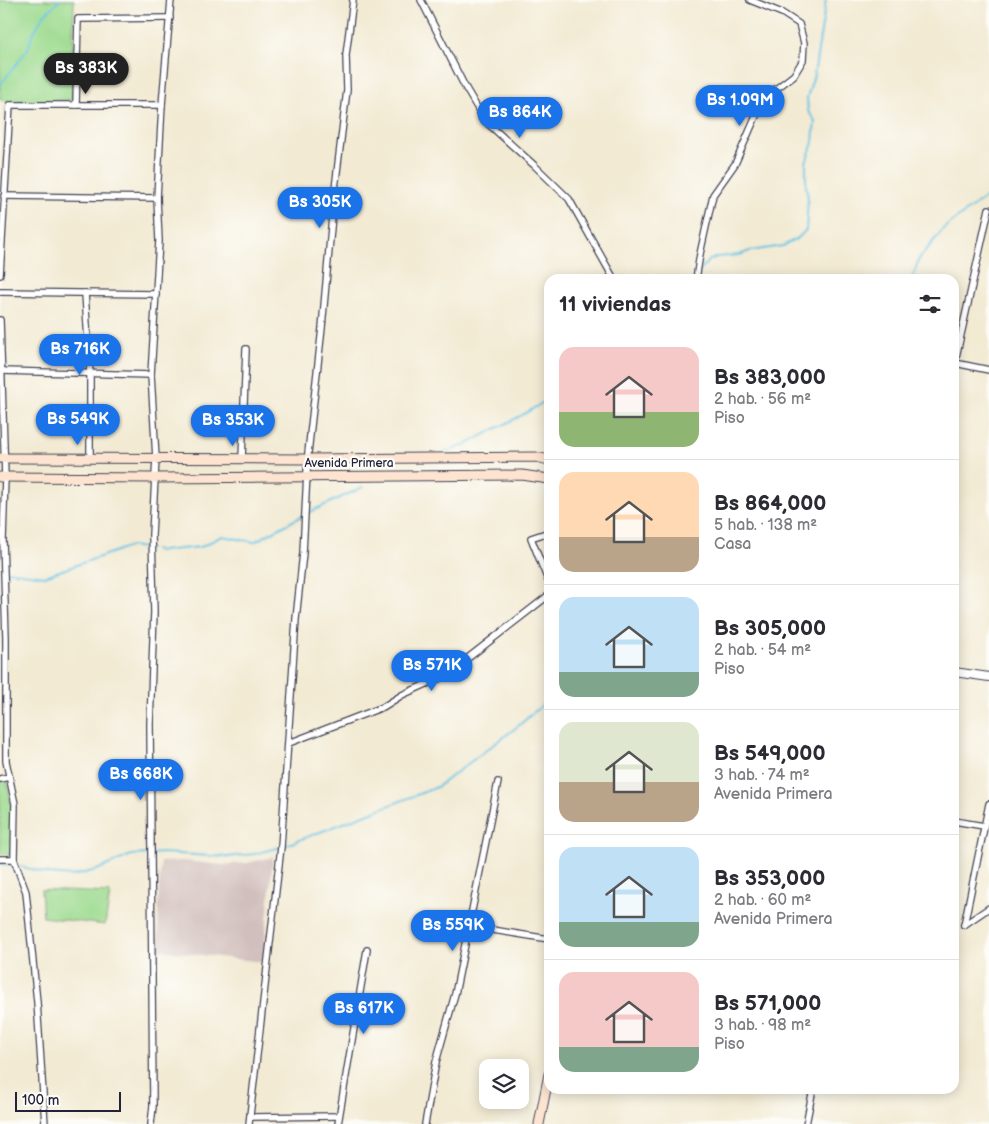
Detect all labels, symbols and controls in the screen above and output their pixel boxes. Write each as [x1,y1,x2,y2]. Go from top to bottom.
pin: Bs 383K [40,52,132,95]
text: Bs 383K [55,59,117,78]
pin: Bs 1.09M [688,84,792,127]
text: Bs 1.09M [707,91,773,110]
pin: Bs 864K [474,96,566,139]
text: Bs 864K [488,103,552,122]
pin: Bs 305K [274,186,366,229]
text: Bs 305K [289,193,351,212]
icon: filters [916,290,944,318]
text: 11 viviendas [559,292,671,317]
pin: Bs 716K [34,334,126,376]
text: Bs 716K [50,340,110,359]
text: Bs 383,000 [714,365,826,390]
icon: home [599,367,659,427]
text: 2 hab. · 56 m² [714,390,811,409]
pin: Bs 549K [32,404,124,446]
pin: Bs 353K [187,404,279,447]
text: Piso [714,409,745,428]
text: Bs 549K [47,410,109,429]
text: Bs 353K [202,411,264,430]
street label: Avenida Primera [305,456,394,471]
text: Bs 864,000 [714,491,826,516]
icon: home [599,492,659,552]
text: 5 hab. · 138 m² [714,516,817,535]
text: Casa [714,535,751,554]
text: Bs 305,000 [714,616,826,641]
icon: home [599,617,659,677]
text: 2 hab. · 54 m² [714,641,811,660]
pin: Bs 571K [386,650,478,692]
text: Bs 571K [402,656,462,675]
text: Piso [714,660,745,679]
text: Bs 549,000 [714,741,826,766]
icon: home [599,742,659,802]
pin: Bs 668K [95,758,187,801]
text: Bs 668K [109,765,173,784]
text: 3 hab. · 74 m² [714,766,810,785]
text: Avenida Primera [714,785,832,804]
text: Bs 353,000 [714,866,825,891]
icon: home [599,867,659,927]
text: 2 hab. · 60 m² [714,891,811,910]
pin: Bs 559K [407,910,499,952]
text: Avenida Primera [714,910,832,929]
text: Bs 559K [422,916,484,935]
text: Bs 571,000 [714,991,821,1016]
pin: Bs 617K [318,992,410,1035]
icon: home [599,992,659,1052]
text: Bs 617K [334,999,394,1018]
text: 3 hab. · 98 m² [714,1016,811,1035]
text: Piso [714,1035,745,1054]
map controls [479,1059,529,1109]
button: layers [479,1059,529,1109]
scale bar [15,1089,121,1112]
text: 100 m [22,1092,59,1109]

